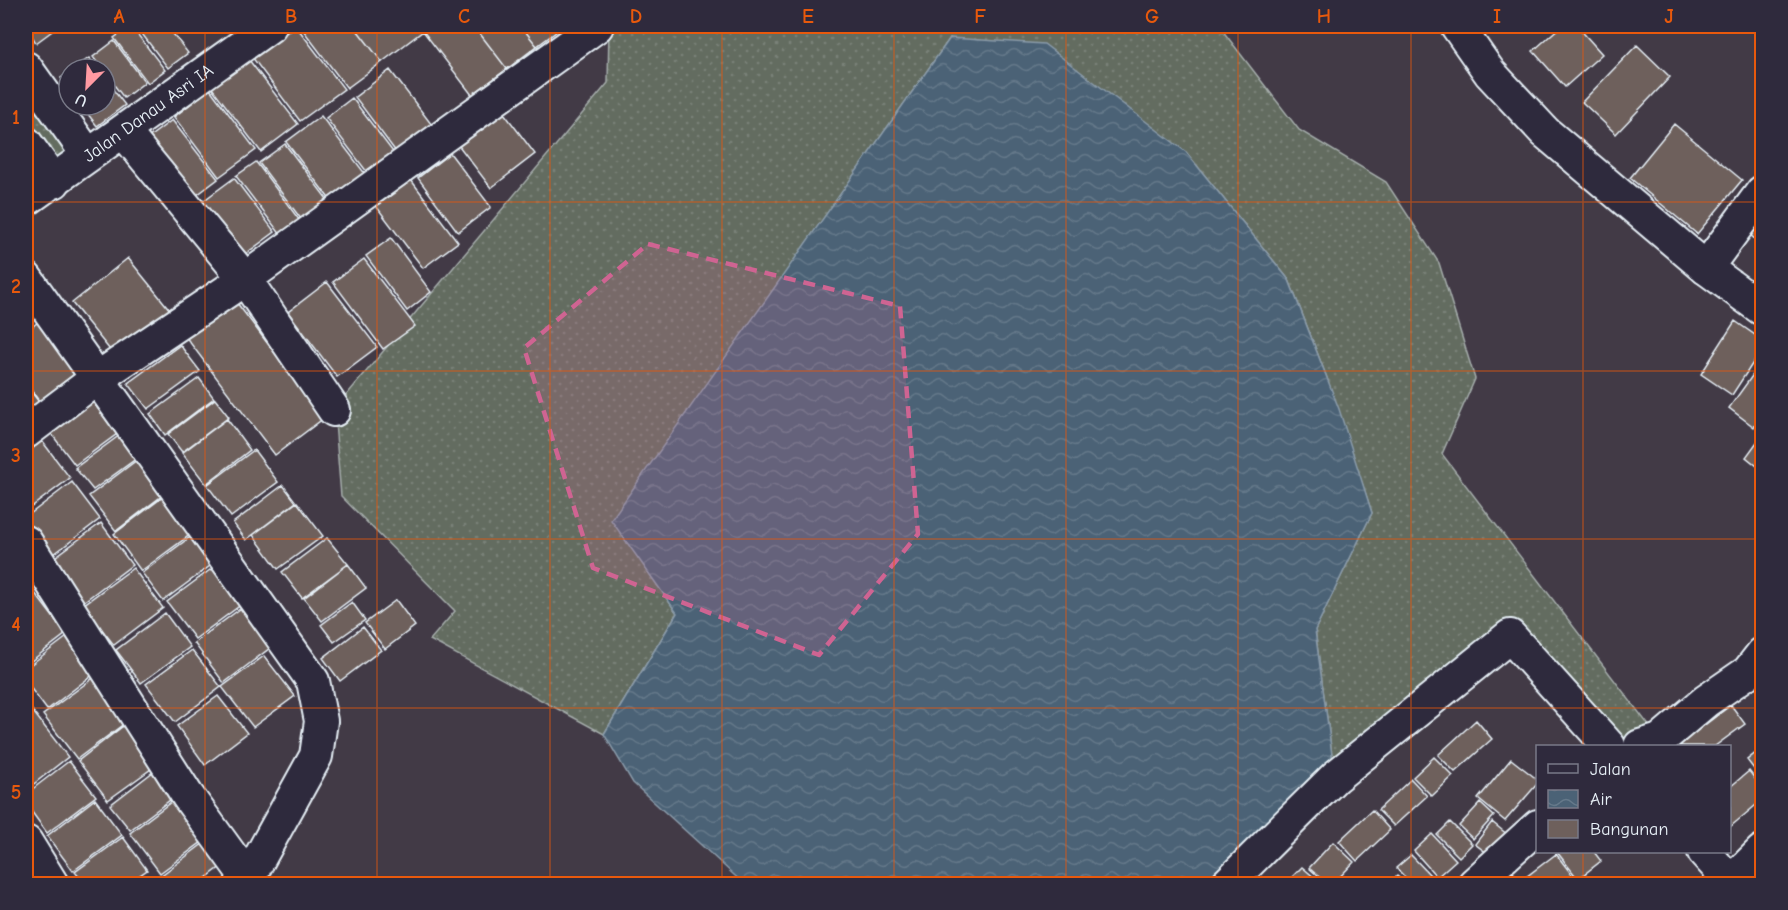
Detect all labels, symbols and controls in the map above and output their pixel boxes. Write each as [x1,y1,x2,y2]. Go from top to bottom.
text: A [113,5,125,28]
text: B [285,5,297,28]
text: C [458,5,470,28]
text: D [630,5,642,28]
text: E [802,5,814,28]
text: F [974,5,986,28]
text: G [1145,5,1159,28]
text: H [1317,5,1331,28]
text: I [1493,5,1501,28]
text: J [1664,5,1674,28]
north arrow [57,57,117,117]
street label: Jalan Danau Asri IA [79,59,217,166]
text: U [73,89,90,110]
text: 1 [12,106,20,129]
text: 2 [11,275,21,298]
text: 3 [11,444,21,467]
text: 4 [11,613,21,636]
legend [1536,745,1731,853]
text: Jalan [1590,759,1631,780]
text: 5 [11,781,21,804]
text: Air [1590,789,1613,810]
text: Bangunan [1590,819,1668,840]

